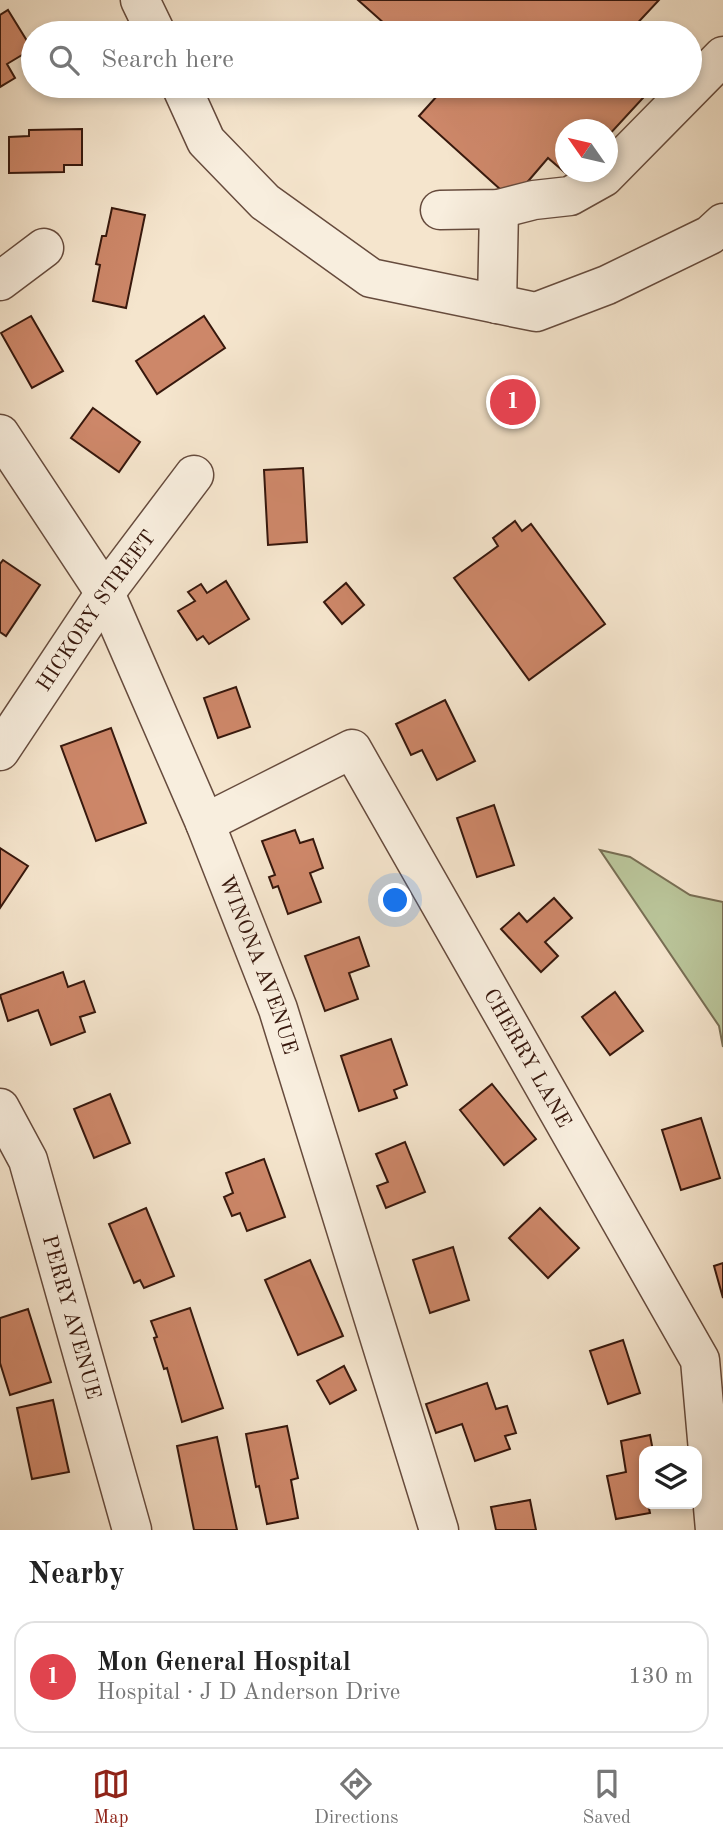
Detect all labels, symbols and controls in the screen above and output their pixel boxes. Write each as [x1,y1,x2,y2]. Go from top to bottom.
search box [21,21,702,98]
icon: search [45,41,83,79]
text: Search here [101,47,234,73]
north arrow [555,119,618,182]
pin: 1 [490,376,536,428]
street label: HICKORY STREET [34,527,160,696]
street label: WINONA AVENUE [215,873,300,1057]
your location [378,883,412,917]
street label: CHERRY LANE [479,985,574,1132]
street label: PERRY AVENUE [38,1233,104,1402]
map controls [639,1446,702,1509]
button: layers [639,1446,702,1509]
text: Nearby [28,1560,125,1590]
text: Mon General Hospital [97,1650,351,1676]
text: 1 [46,1665,60,1688]
text: 130 m [628,1665,693,1688]
text: Hospital · J D Anderson Drive [97,1681,400,1704]
tab: Map [92,1765,130,1830]
tab: Directions [314,1765,399,1830]
tab: Saved [583,1765,631,1830]

